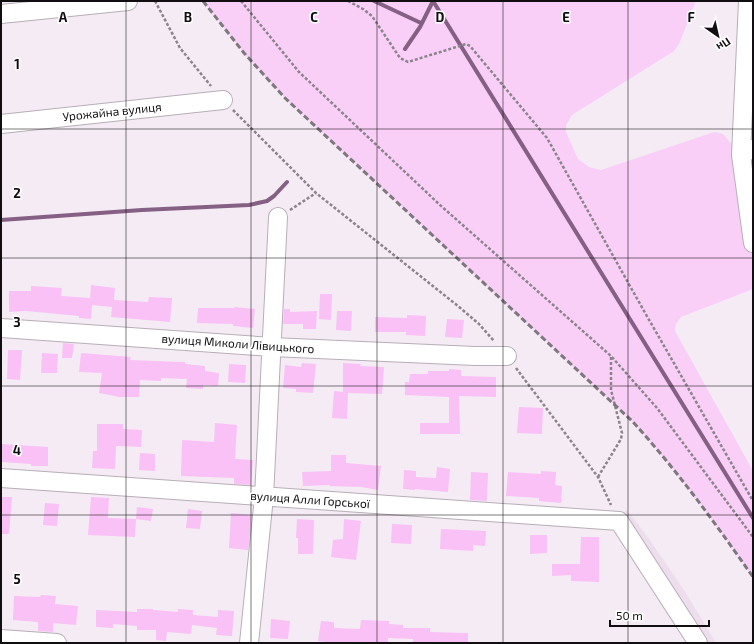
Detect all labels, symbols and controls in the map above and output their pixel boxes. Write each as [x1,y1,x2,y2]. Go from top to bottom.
text: A [59,9,68,25]
text: B [184,9,192,25]
text: C [310,9,318,25]
text: D [436,9,445,25]
text: E [562,9,570,25]
text: F [687,9,695,25]
north arrow [698,16,738,56]
text: Пн [714,35,733,54]
text: 1 [14,56,20,72]
street label: Урожайна вулиця [62,99,162,124]
text: 2 [13,185,21,201]
text: 3 [13,314,21,330]
street label: вулиця Миколи Лівицького [161,331,315,356]
text: 4 [13,442,21,458]
street label: вулиця Алли Горської [250,488,371,511]
text: 5 [13,571,21,587]
scale bar [610,602,709,628]
text: 50 m [616,608,643,622]

